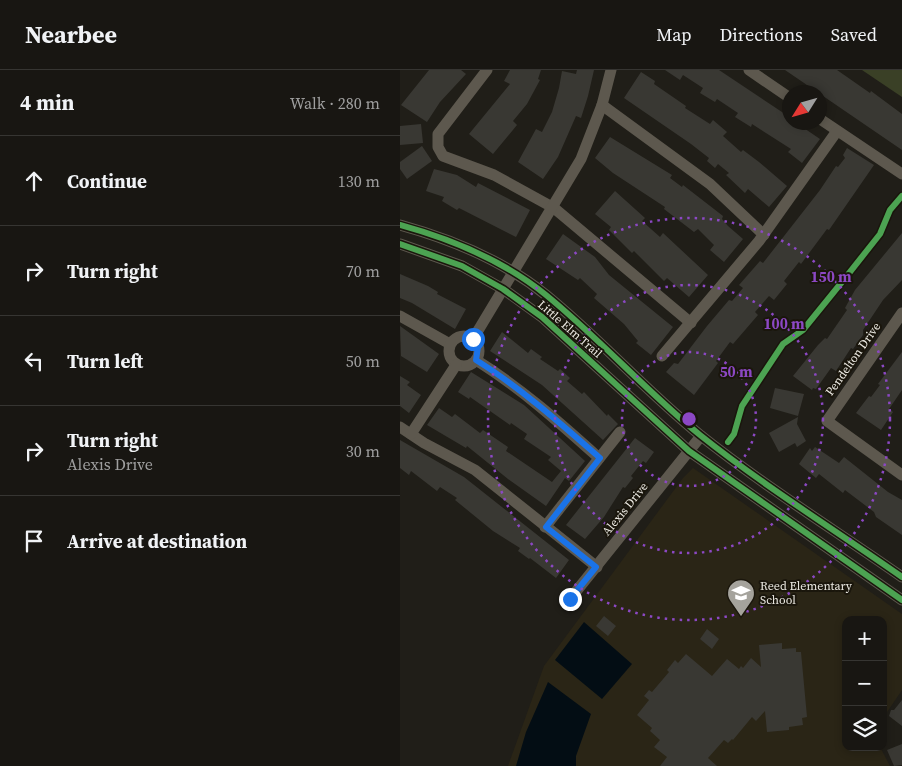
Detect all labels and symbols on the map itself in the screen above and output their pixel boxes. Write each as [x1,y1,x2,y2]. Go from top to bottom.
north arrow [782,85,827,130]
text: 150 m [810,266,852,287]
street label: Little Elm Trail [534,297,606,362]
text: 100 m [763,313,805,334]
street label: Pendelton Drive [822,319,884,399]
route start [462,328,485,351]
text: 50 m [719,361,753,382]
centre of rings [680,410,698,428]
street label: Alexis Drive [598,479,652,539]
school or university icon: Reed Elementary School [726,578,756,617]
place label: Reed Elementary School [760,578,853,608]
route end [559,588,582,611]

